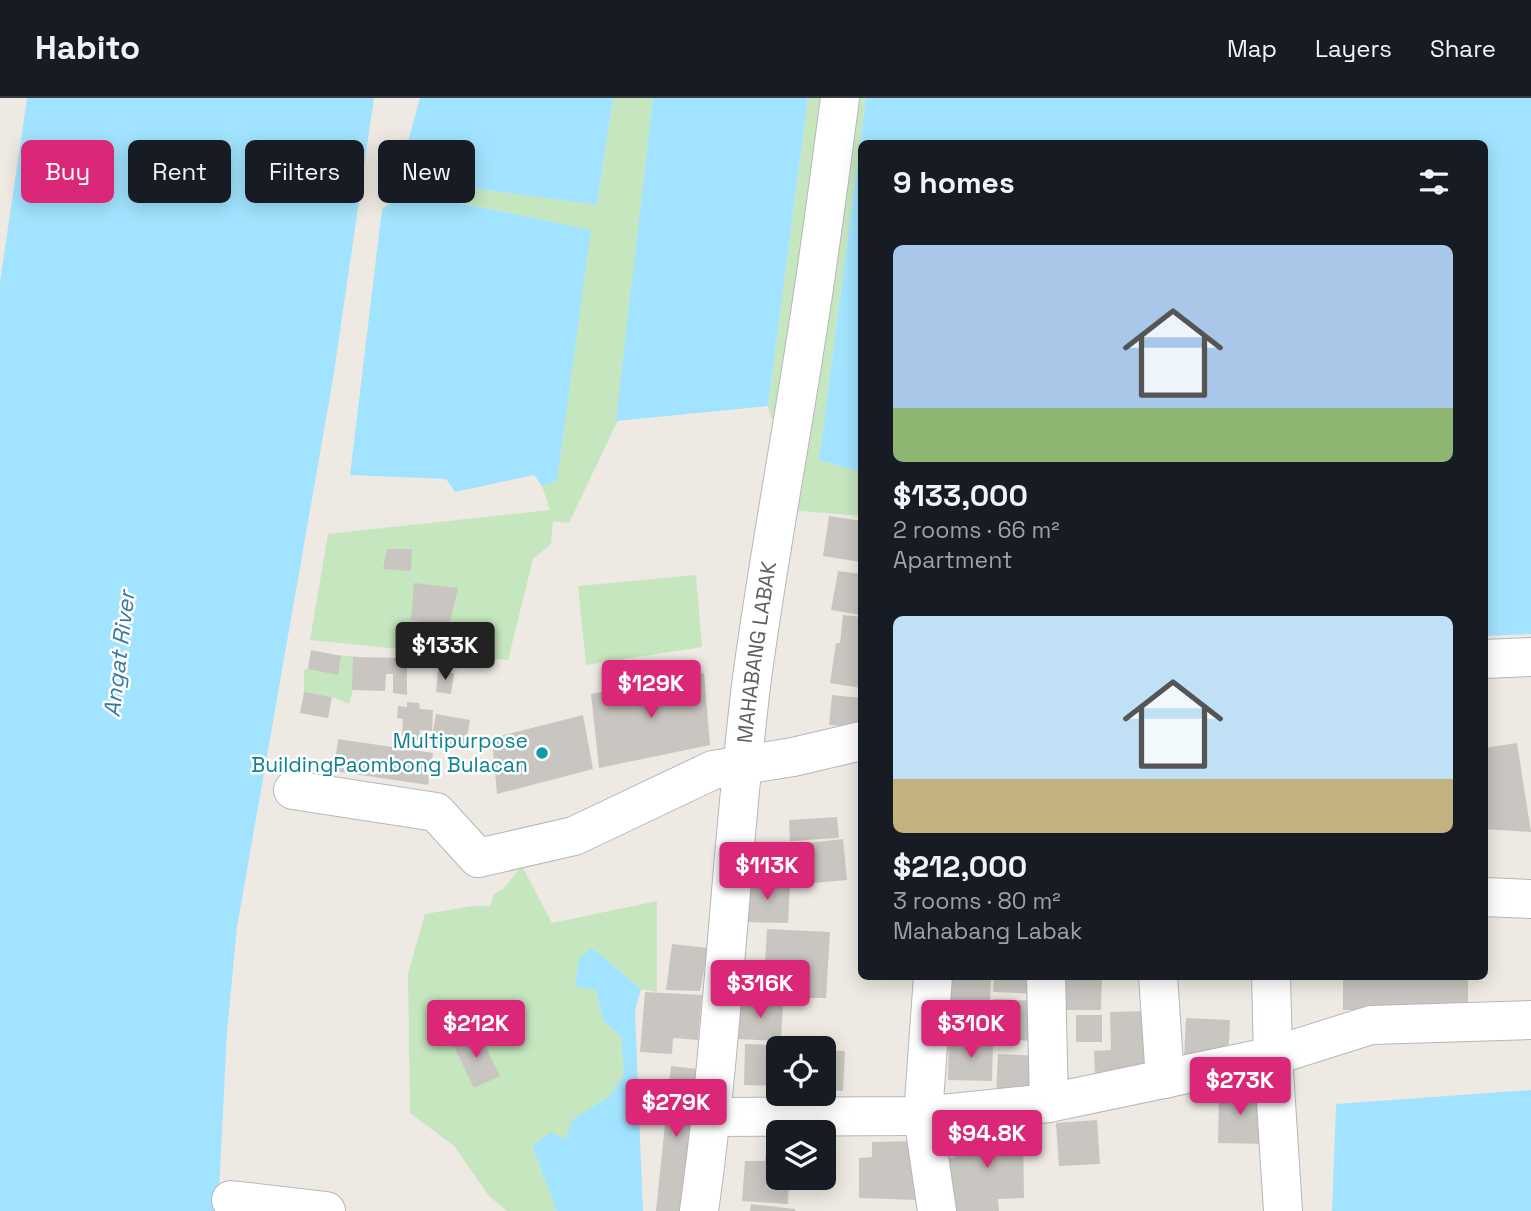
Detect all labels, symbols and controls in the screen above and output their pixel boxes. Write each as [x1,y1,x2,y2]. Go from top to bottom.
text: Habito [35,27,140,69]
text: Map [1227,33,1277,64]
text: Layers [1315,33,1392,64]
text: Share [1430,33,1496,64]
chip: Buy [21,140,114,203]
chip: Rent [128,140,231,203]
chip: Filters [245,140,364,203]
chip: New [378,140,475,203]
text: 9 homes [893,163,1015,202]
icon: filters [1415,163,1453,201]
icon: home [1110,290,1236,416]
text: $133,000 [893,476,1028,515]
text: 2 rooms · 66 m² [893,515,1060,545]
text: Apartment [893,545,1013,575]
street label: MAHABANG LABAK [731,559,782,744]
water label: Angat River [96,587,142,719]
pin: $133K [396,622,494,682]
text: $133K [412,630,478,660]
pin: $129K [602,660,700,720]
icon: home [1110,661,1236,787]
text: $129K [618,668,684,698]
place label: Multipurpose BuildingPaombong Bulacan [251,727,528,778]
marker: Multipurpose BuildingPaombong Bulacan [534,745,550,761]
pin: $113K [718,842,816,902]
text: $212,000 [893,847,1027,886]
text: $113K [735,850,799,880]
text: 3 rooms · 80 m² [893,886,1061,916]
text: Mahabang Labak [893,916,1082,946]
pin: $316K [711,960,809,1020]
text: $316K [727,968,793,998]
pin: $212K [427,1000,525,1060]
pin: $310K [922,1000,1020,1060]
text: $212K [443,1008,509,1038]
text: $310K [937,1008,1005,1038]
map controls [766,1036,836,1190]
button: locate [766,1036,836,1106]
pin: $273K [1191,1058,1289,1117]
text: $273K [1206,1065,1274,1095]
pin: $279K [627,1080,725,1139]
text: $279K [642,1087,710,1117]
pin: $94.8K [930,1110,1044,1170]
text: $94.8K [948,1118,1026,1148]
button: layers [766,1120,836,1190]

